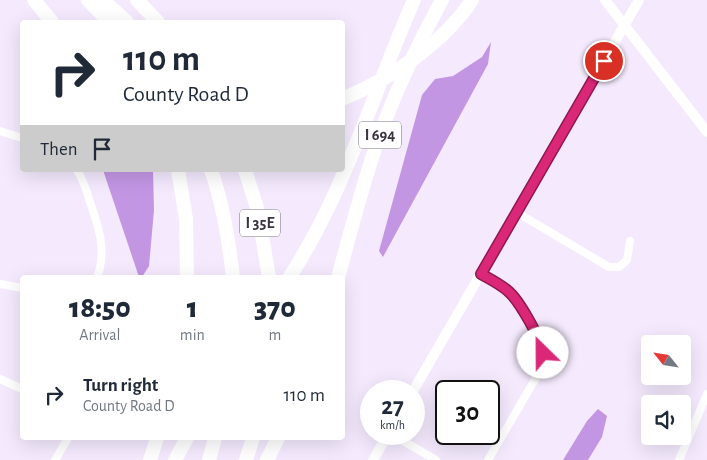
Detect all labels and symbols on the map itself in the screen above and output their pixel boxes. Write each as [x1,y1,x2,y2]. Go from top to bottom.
pin [583,40,625,82]
road number: I 694 [359,122,401,148]
road number: I 35E [240,210,280,237]
position arrow [516,326,568,378]
north arrow [641,335,691,385]
speed limit sign: 30 [435,380,500,445]

